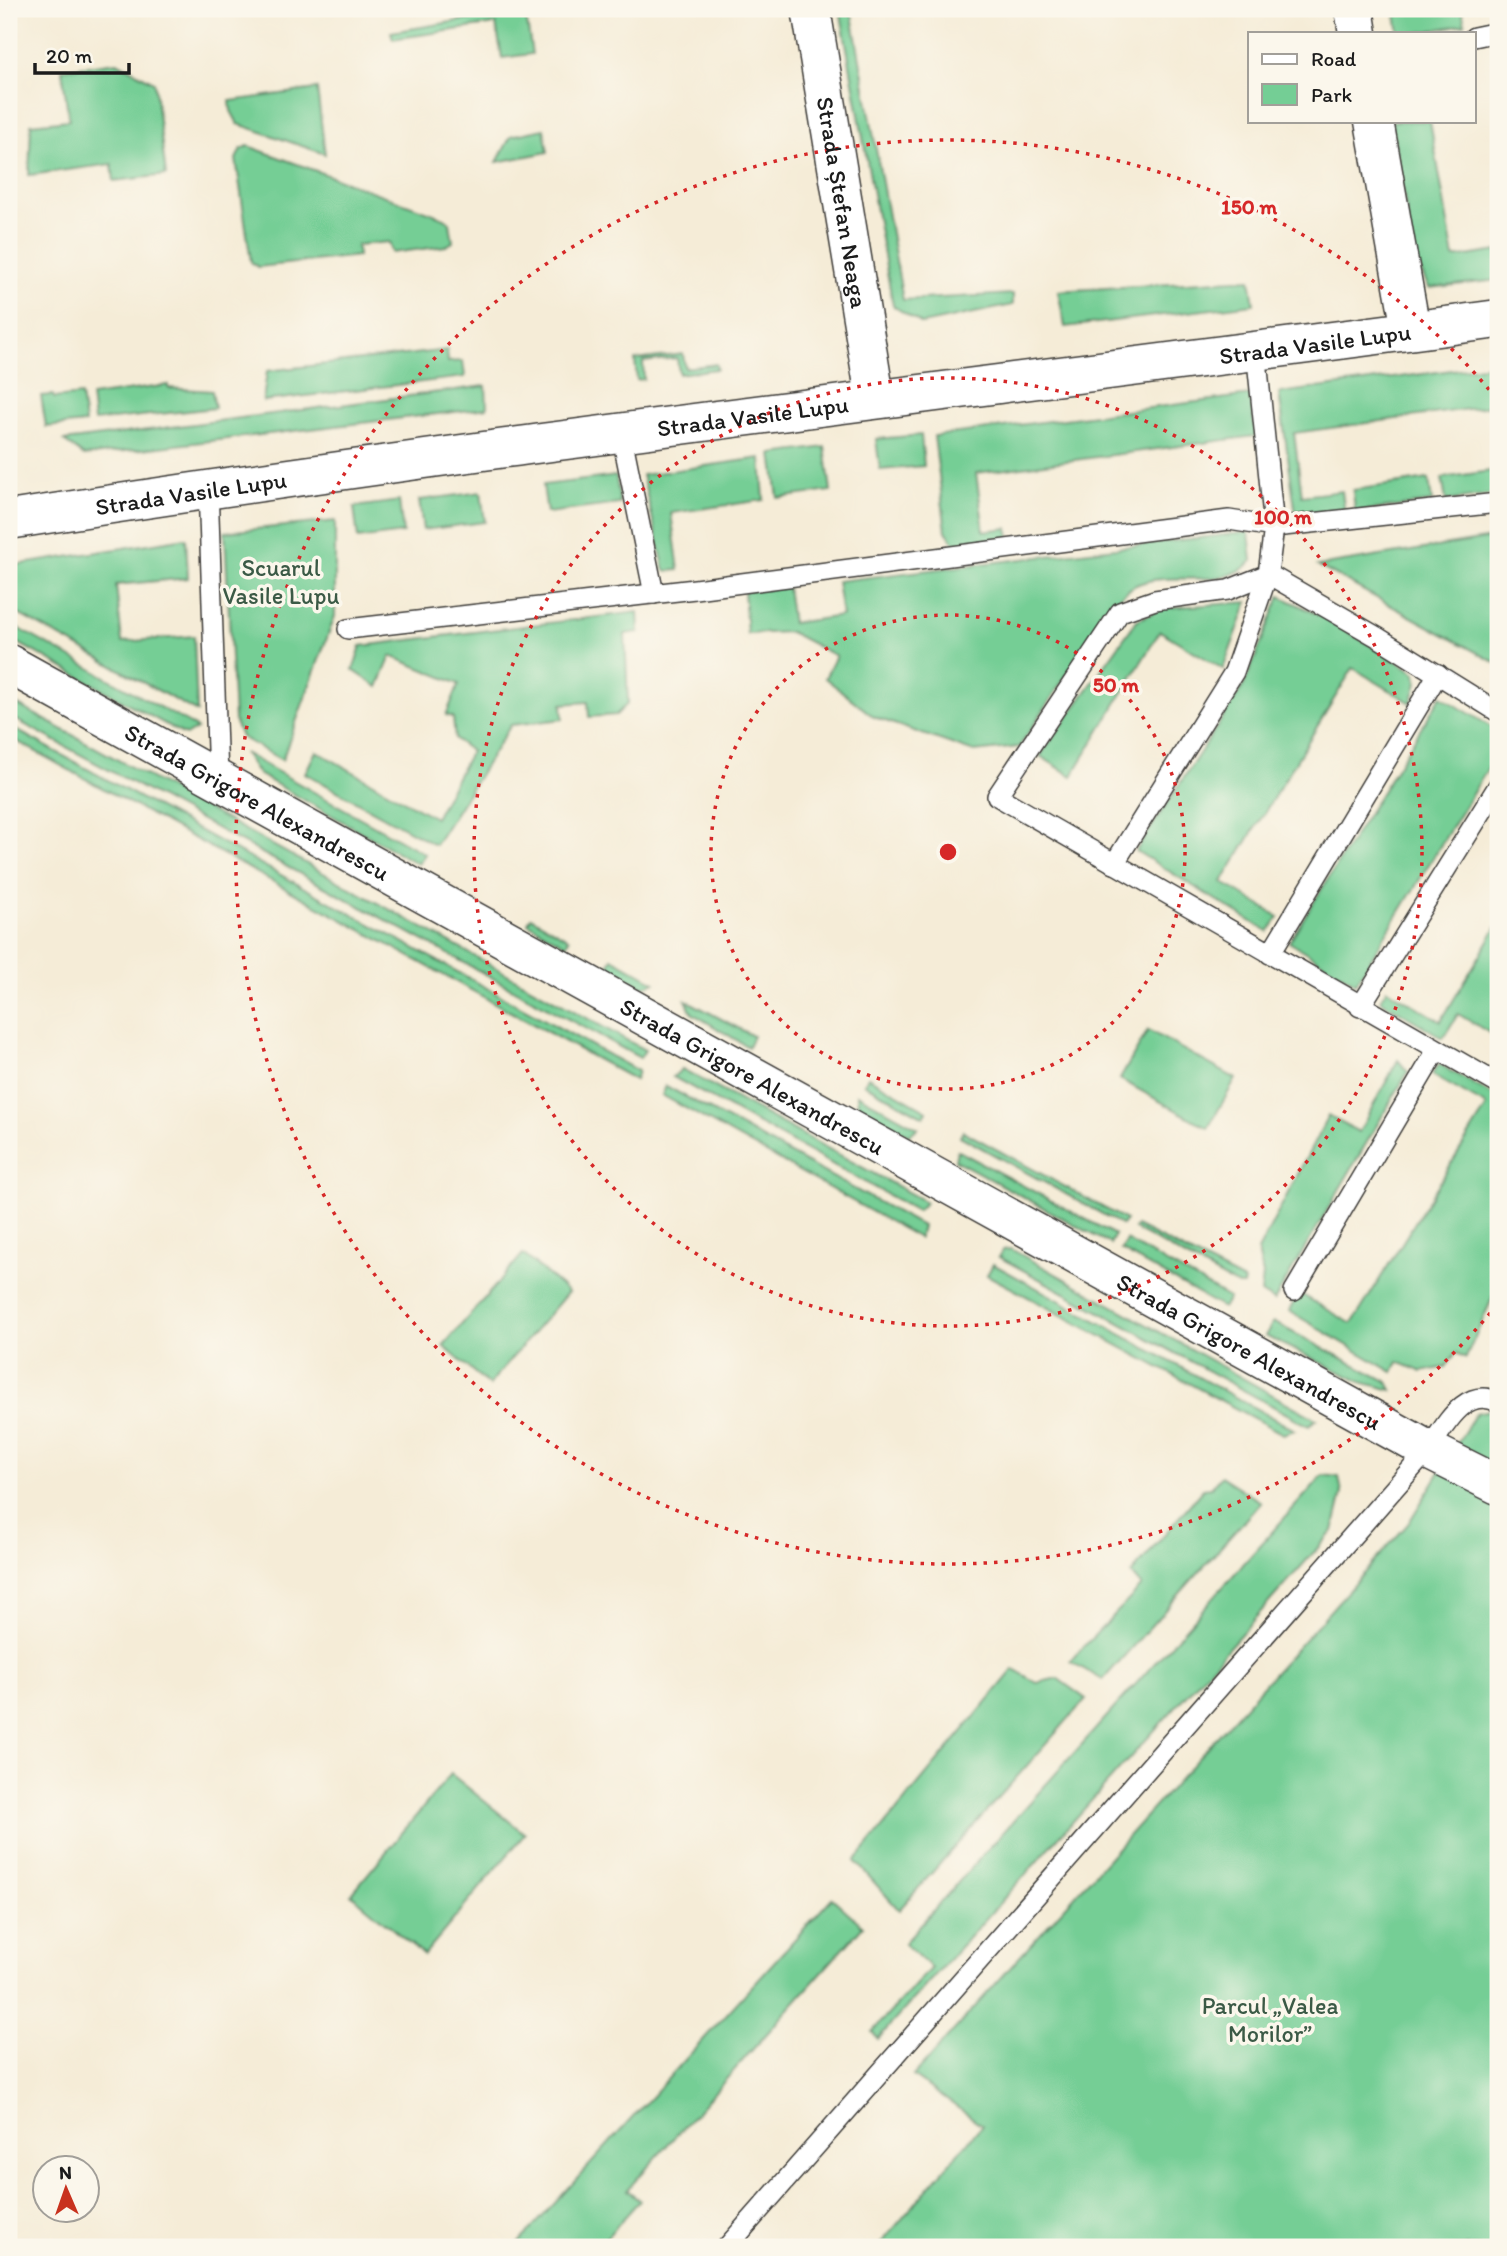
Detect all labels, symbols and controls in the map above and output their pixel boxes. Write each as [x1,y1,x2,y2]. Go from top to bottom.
scale bar [35,32,130,76]
legend [1248,32,1476,122]
text: 20 m [46,43,93,68]
text: Road [1311,46,1357,71]
text: Park [1311,82,1353,107]
street label: Strada Ștefan Neaga [811,94,875,311]
text: 150 m [1221,194,1277,219]
street label: Strada Vasile Lupu [1218,316,1413,370]
street label: Strada Vasile Lupu [655,389,850,442]
street label: Strada Vasile Lupu [93,464,288,521]
text: 100 m [1254,504,1312,529]
park label: Scuarul Vasile Lupu [222,553,340,610]
text: 50 m [1093,672,1140,697]
street label: Strada Grigore Alexandrescu [120,717,395,886]
centre of rings [936,840,960,864]
street label: Strada Grigore Alexandrescu [615,991,890,1161]
street label: Strada Grigore Alexandrescu [1112,1266,1387,1436]
park label: Parcul „Valea Morilor” [1202,1991,1339,2048]
north arrow [32,2154,102,2224]
text: N [59,2161,72,2184]

